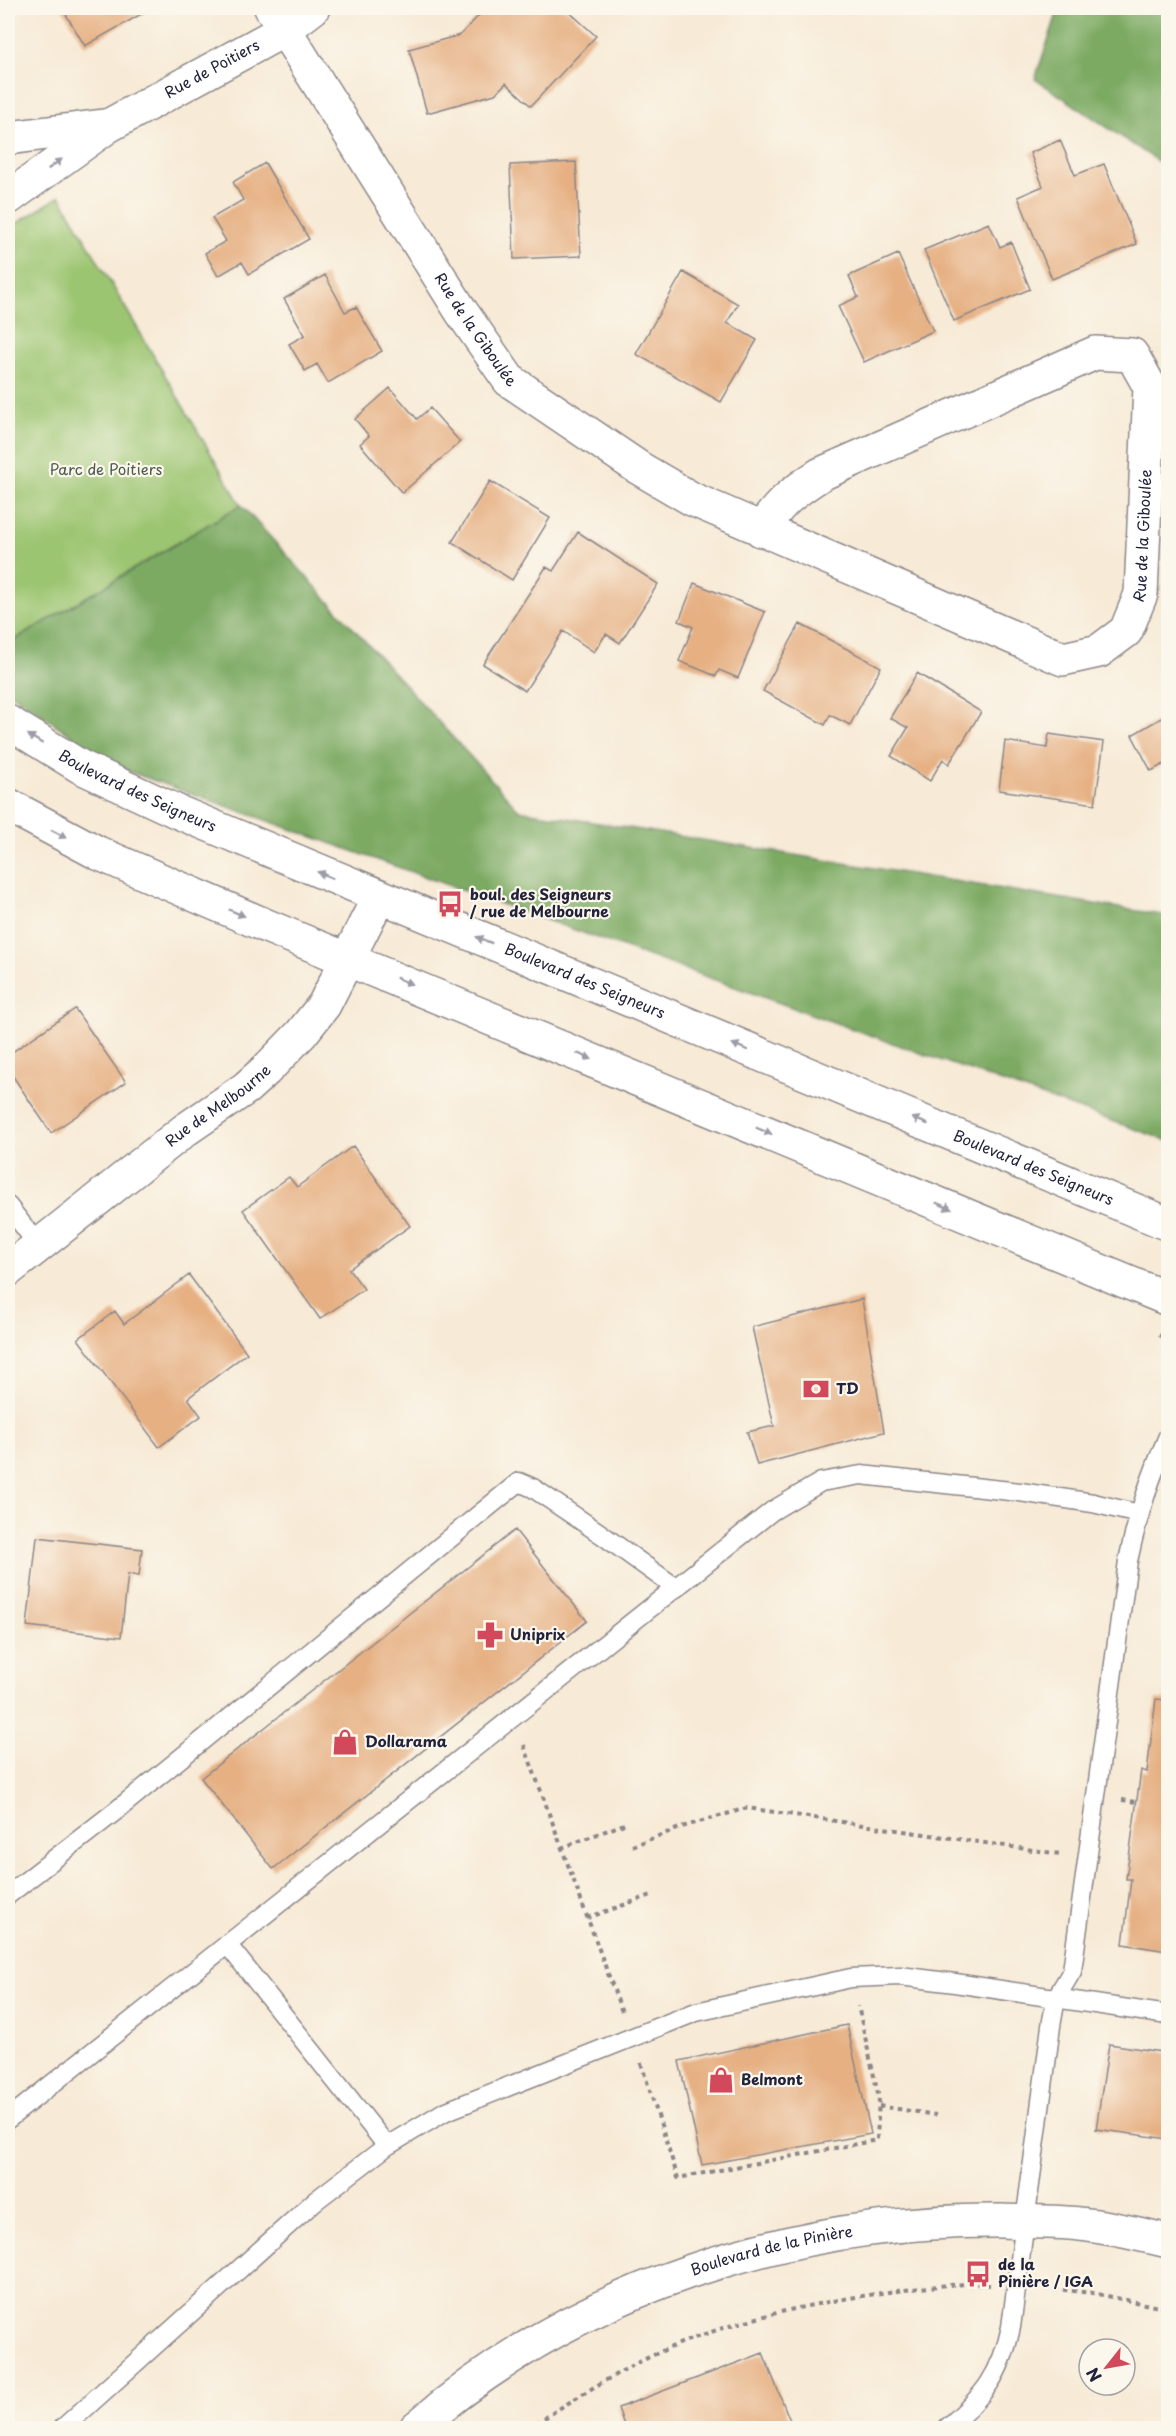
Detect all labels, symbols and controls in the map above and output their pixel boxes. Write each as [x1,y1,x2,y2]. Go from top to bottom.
street label: Rue de Poitiers [160,33,263,103]
one-way arrow [46,158,62,170]
street label: Rue de la Giboulée [430,268,521,391]
park label: Parc de Poitiers [50,457,163,480]
street label: Rue de la Giboulée [1126,469,1156,605]
one-way arrow [27,734,43,745]
street label: Boulevard des Seigneurs [55,743,220,837]
one-way arrow [50,829,67,838]
one-way arrow [316,870,334,880]
place label: boul. des Seigneurs / rue de Melbourne [469,882,611,922]
bus stop icon: boul. des Seigneurs / rue de Melbourne [435,889,465,919]
one-way arrow [228,908,246,918]
one-way arrow [475,935,493,944]
street label: Boulevard des Seigneurs [501,936,669,1023]
one-way arrow [395,977,412,986]
one-way arrow [732,1042,749,1051]
one-way arrow [575,1052,593,1061]
street label: Rue de Melbourne [160,1058,275,1151]
one-way arrow [911,1116,929,1126]
street label: Boulevard des Seigneurs [950,1123,1118,1210]
one-way arrow [755,1127,773,1136]
one-way arrow [935,1202,953,1211]
bank icon: TD [801,1374,831,1404]
place label: TD [836,1376,859,1399]
pharmacy icon: Uniprix [475,1620,505,1650]
place label: Uniprix [510,1622,566,1645]
shop icon: Dollarama [330,1727,360,1757]
place label: Dollarama [365,1729,448,1752]
shop icon: Belmont [706,2065,736,2095]
place label: Belmont [741,2067,803,2090]
street label: Boulevard de la Pinière [687,2219,854,2280]
place label: de la Pinière / IGA [998,2252,1093,2292]
bus stop icon: de la Pinière / IGA [963,2259,993,2289]
north arrow [1077,2337,1137,2397]
text: N [1080,2364,1107,2387]

